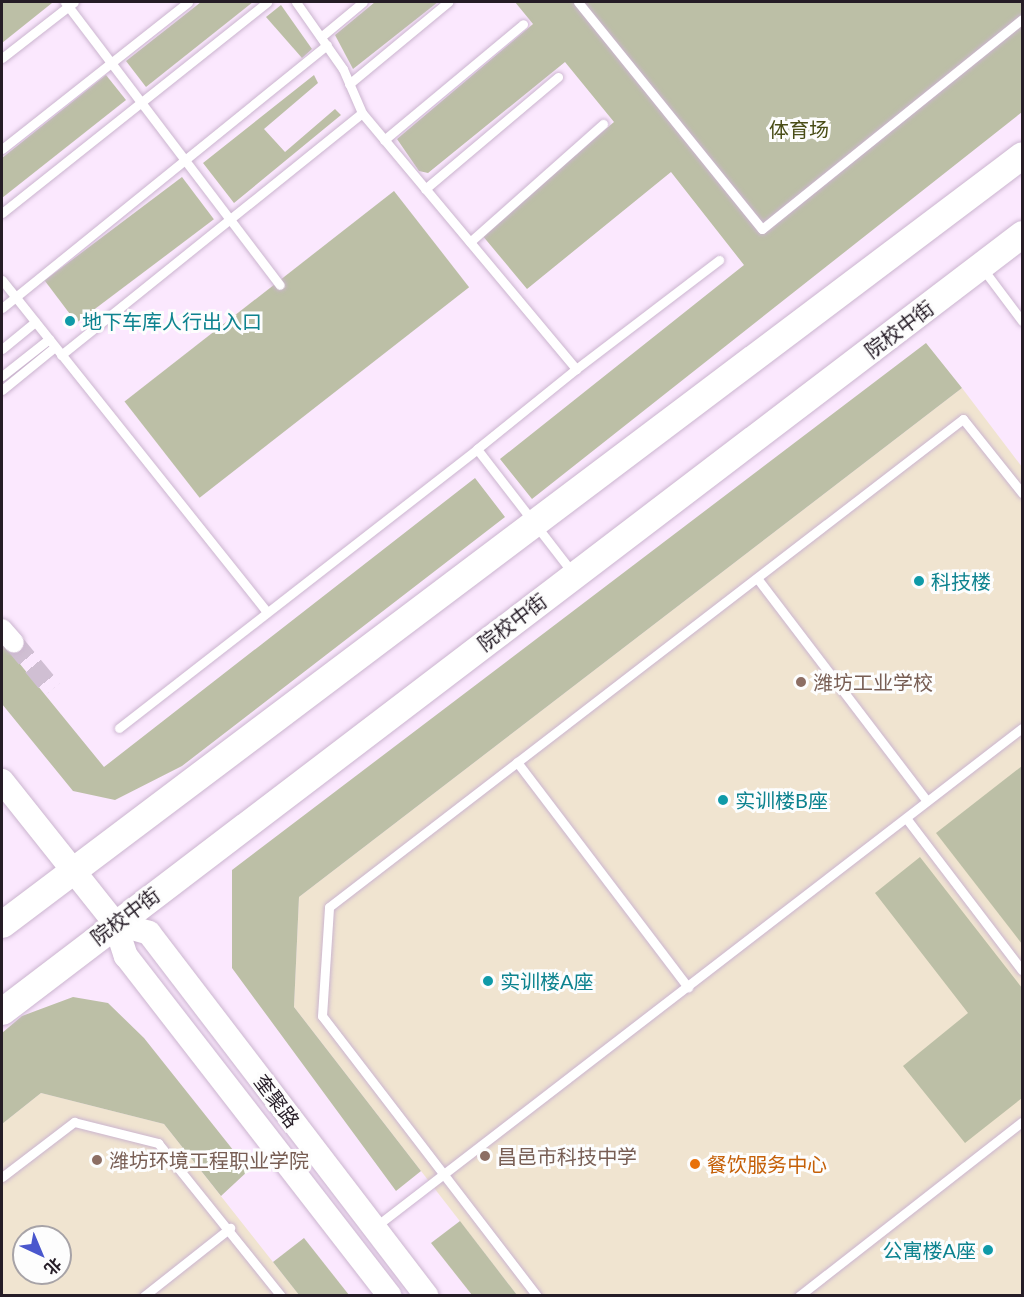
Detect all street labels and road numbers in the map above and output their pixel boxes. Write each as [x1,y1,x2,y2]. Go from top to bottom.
street label: 院校中街 [860,295,938,363]
street label: 院校中街 [473,588,551,656]
street label: 院校中街 [86,882,164,950]
street label: 奎聚路 [249,1070,305,1132]

